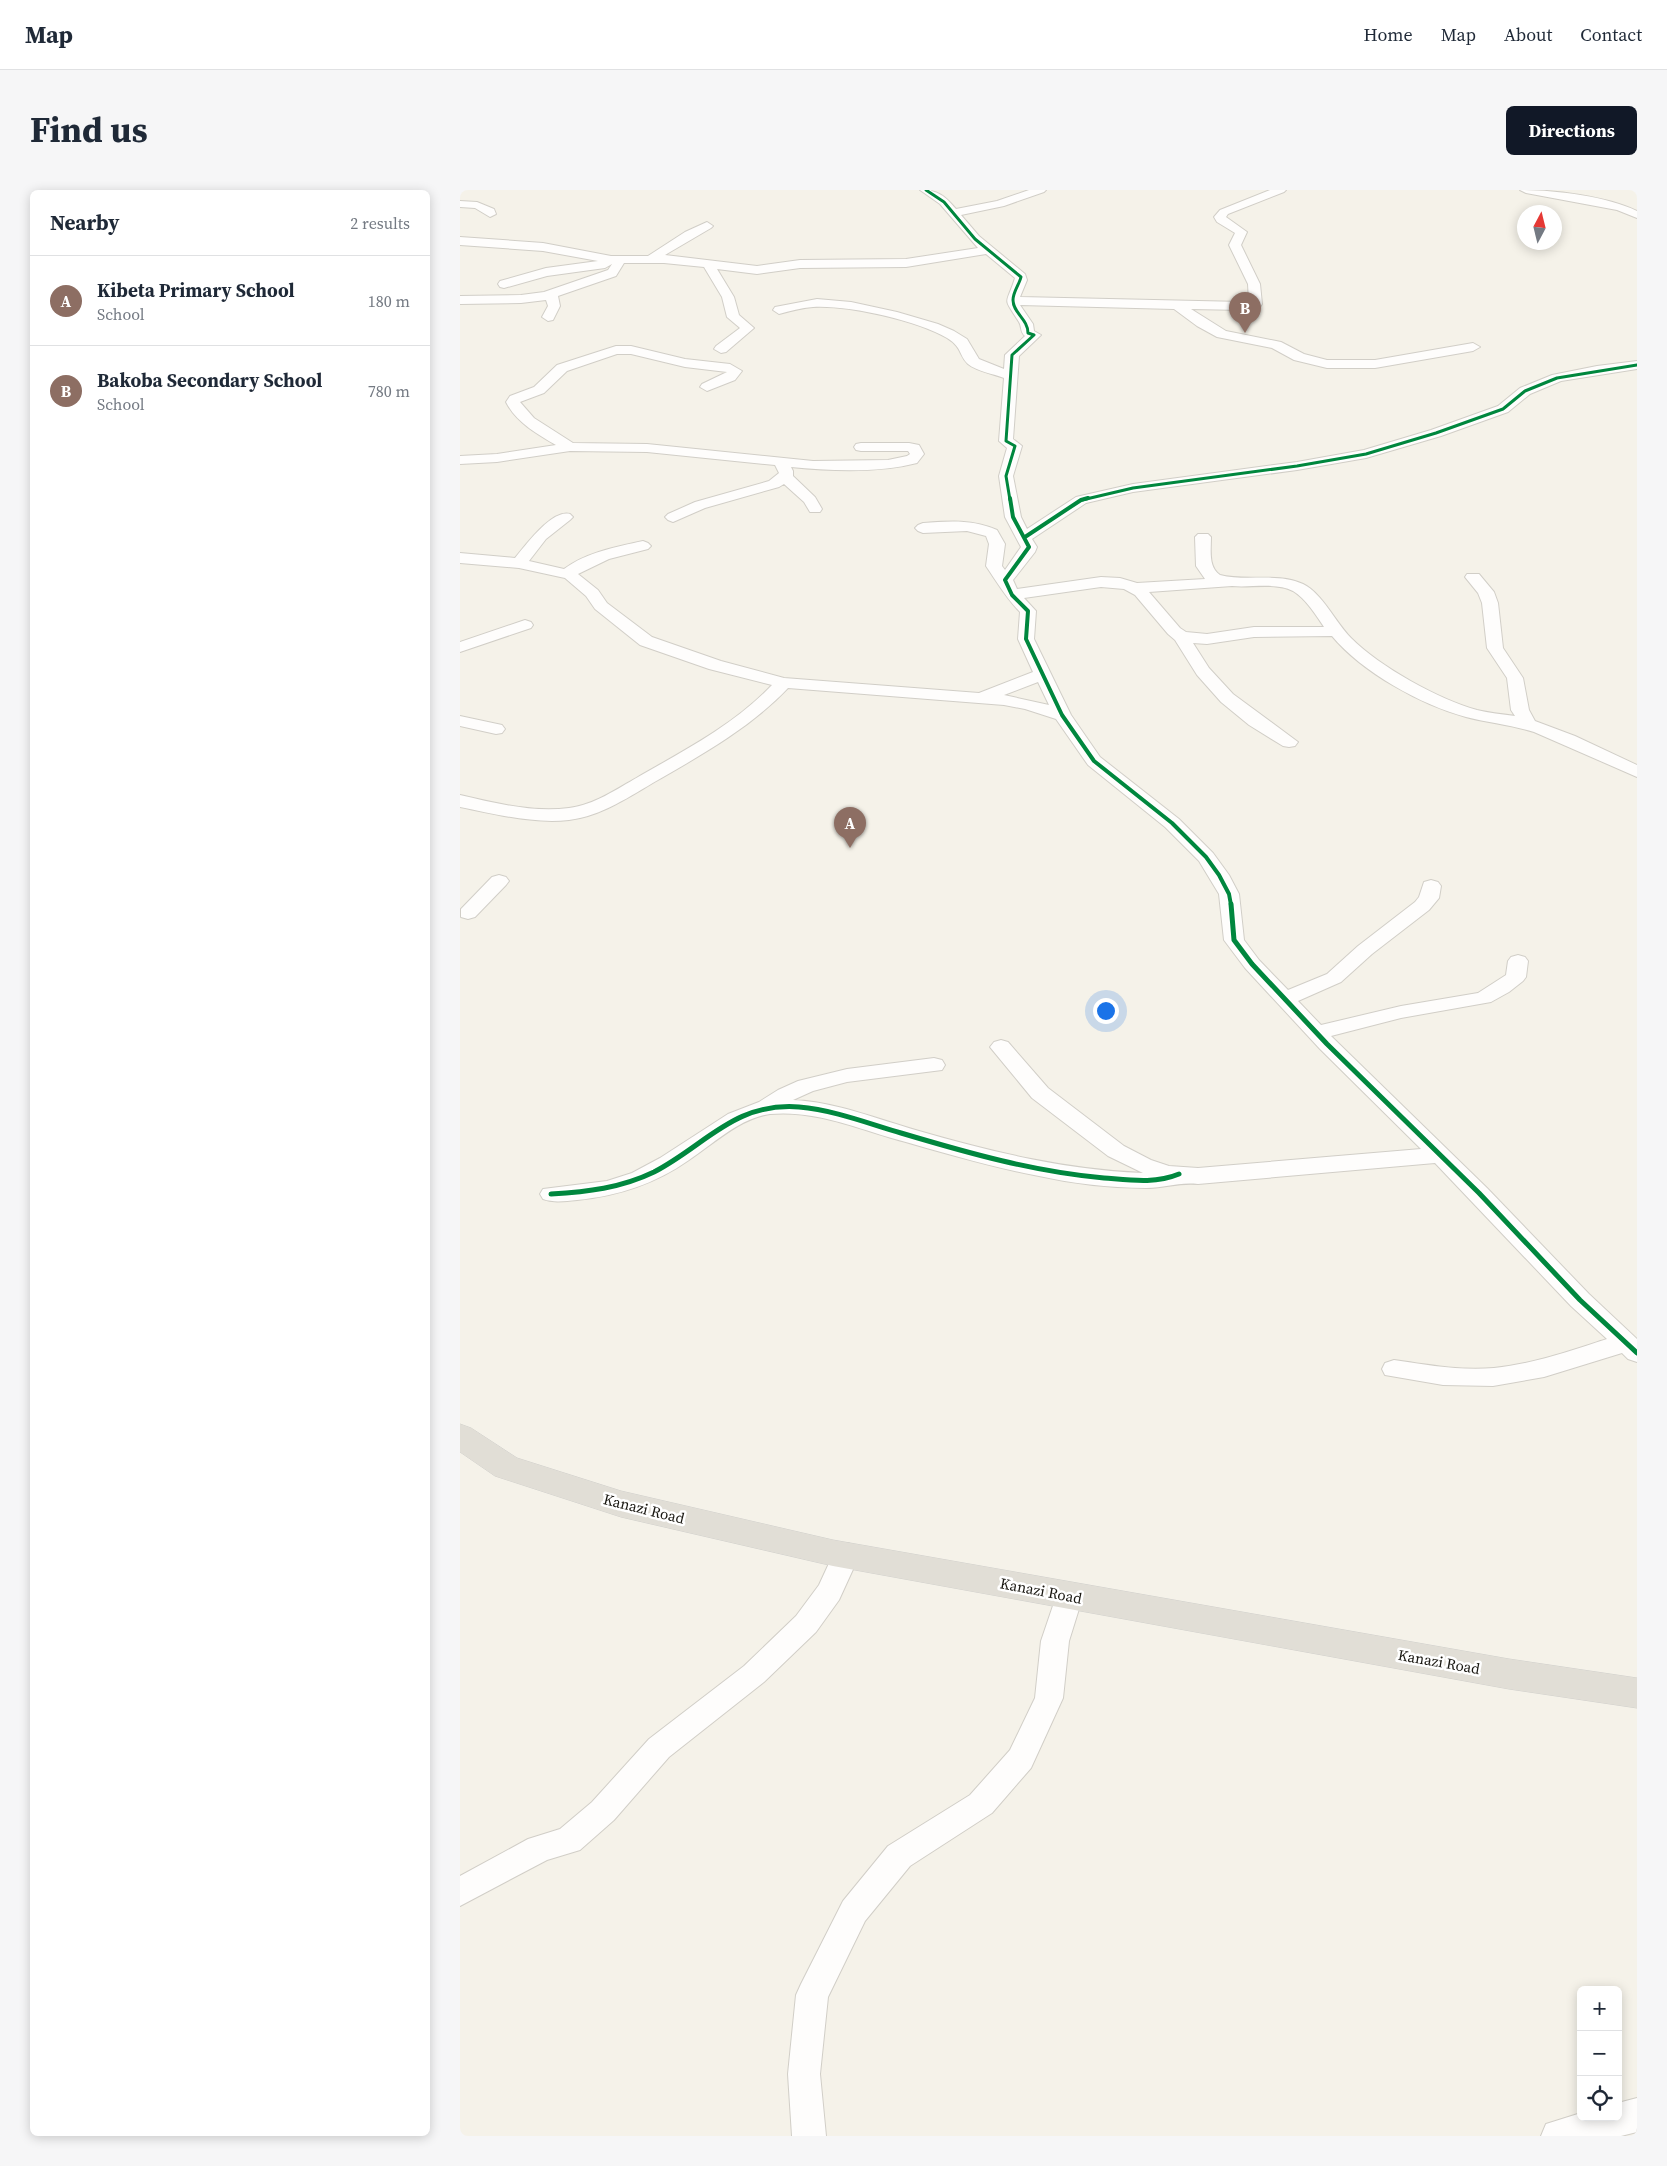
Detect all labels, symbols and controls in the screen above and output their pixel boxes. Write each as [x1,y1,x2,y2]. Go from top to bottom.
text: Map [25,18,73,51]
text: Home [1364,22,1413,47]
text: Map [1441,22,1476,47]
text: About [1504,22,1552,47]
text: Contact [1580,22,1642,47]
text: Find us [30,106,148,154]
button: Directions [1506,106,1637,155]
north arrow [1517,205,1562,250]
text: Nearby [50,208,120,237]
text: 2 results [350,212,410,234]
text: Kibeta Primary School [97,277,295,303]
text: A [61,290,71,312]
text: 180 m [368,290,410,312]
pin: B [1229,292,1261,333]
text: School [97,303,145,325]
text: Bakoba Secondary School [97,367,322,393]
text: B [61,380,71,402]
text: 780 m [368,380,410,402]
text: School [97,393,145,415]
pin: A [834,807,866,848]
your location [1093,998,1119,1024]
street label: Kanazi Road [601,1488,687,1529]
street label: Kanazi Road [998,1572,1084,1609]
street label: Kanazi Road [1396,1644,1482,1679]
map controls [1577,1986,1622,2121]
button: + [1577,1986,1622,2031]
button: − [1577,2031,1622,2076]
button: locate [1577,2076,1622,2121]

